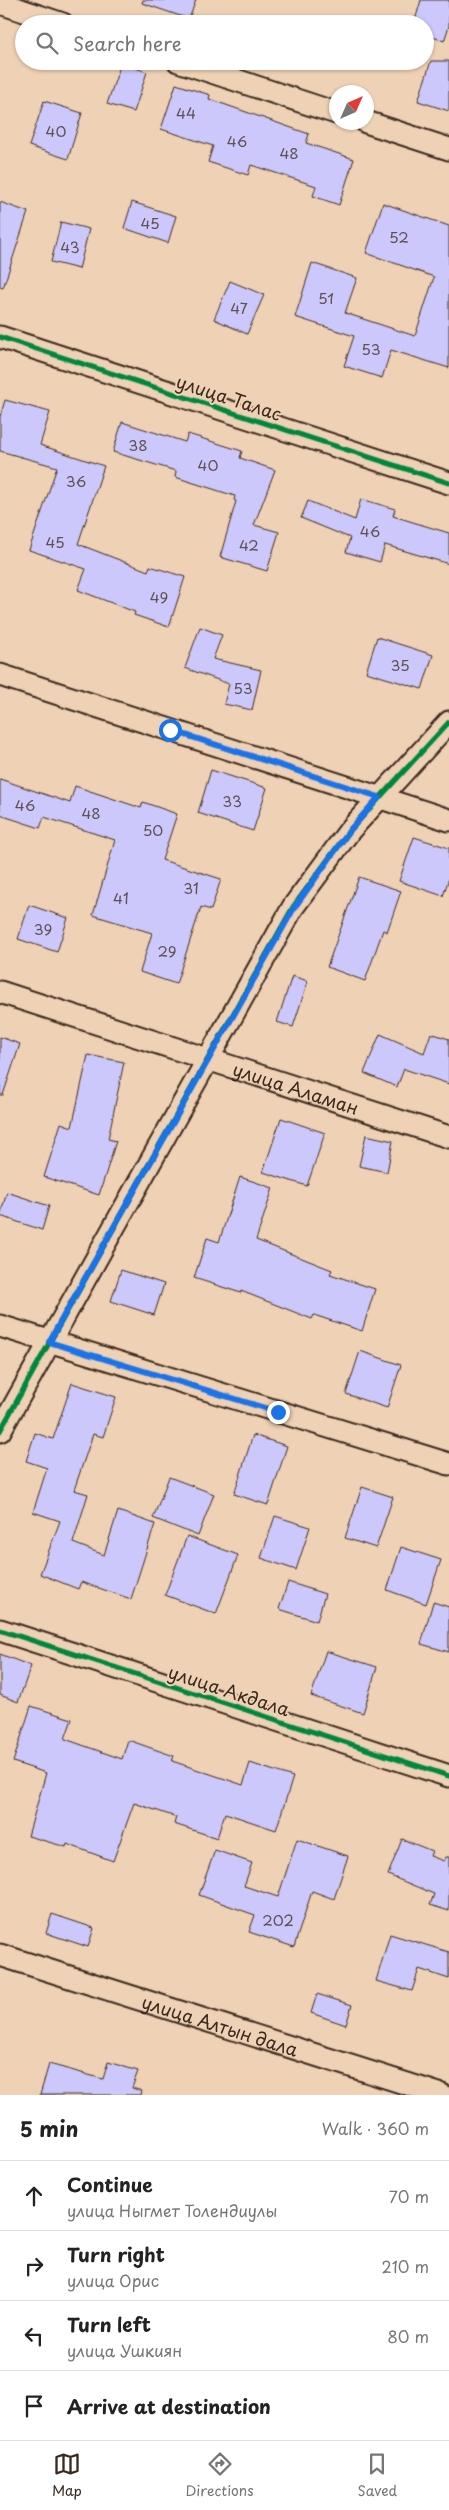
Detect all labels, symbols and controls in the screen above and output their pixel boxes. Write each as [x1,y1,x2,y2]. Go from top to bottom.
search box [15,15,434,70]
icon: search [33,29,61,57]
text: Search here [73,29,182,57]
north arrow [329,85,374,130]
house number: 44 [176,101,196,124]
house number: 40 [46,119,66,142]
house number: 46 [227,129,247,152]
house number: 48 [279,141,299,164]
house number: 45 [140,211,160,234]
house number: 52 [389,225,409,248]
house number: 43 [60,235,80,258]
house number: 51 [318,286,334,309]
house number: 47 [230,296,248,319]
house number: 53 [361,337,381,360]
street label: улица Талас [173,367,285,427]
house number: 38 [128,433,148,456]
house number: 40 [198,453,218,476]
house number: 36 [66,469,86,492]
house number: 46 [360,519,380,542]
house number: 45 [45,530,65,553]
house number: 42 [239,533,259,556]
house number: 49 [150,585,168,608]
house number: 35 [390,653,410,676]
house number: 53 [233,676,253,699]
route start [159,719,182,742]
house number: 33 [222,789,242,812]
house number: 46 [15,793,35,816]
house number: 48 [81,801,101,824]
house number: 50 [143,818,163,841]
house number: 31 [183,876,199,899]
house number: 41 [113,886,129,909]
house number: 39 [34,917,52,940]
house number: 29 [157,939,177,962]
street label: улица Аламан [229,1055,362,1121]
route end [267,1401,290,1424]
street label: улица Акдала [165,1658,294,1723]
house number: 202 [262,1908,294,1931]
street label: улица Алтын дала [139,1987,302,2062]
text: 5 min [20,2112,78,2144]
text: Walk · 360 m [322,2116,429,2140]
text: Continue [67,2170,153,2198]
icon: ahead [20,2182,48,2210]
text: 70 m [389,2184,429,2208]
text: улица Ныгмет Толендиулы [67,2198,278,2222]
text: Turn right [67,2240,165,2268]
icon: right [20,2252,48,2280]
text: 210 m [381,2254,429,2278]
text: улица Орис [67,2268,159,2292]
text: Turn left [67,2310,151,2338]
icon: left [20,2322,48,2350]
text: 80 m [387,2324,429,2348]
text: улица Ушкиян [67,2338,182,2362]
icon: arrive [20,2392,48,2420]
text: Arrive at destination [67,2392,271,2420]
tab: Map [52,2450,82,2501]
tab: Directions [186,2450,254,2501]
tab: Saved [357,2450,397,2501]

